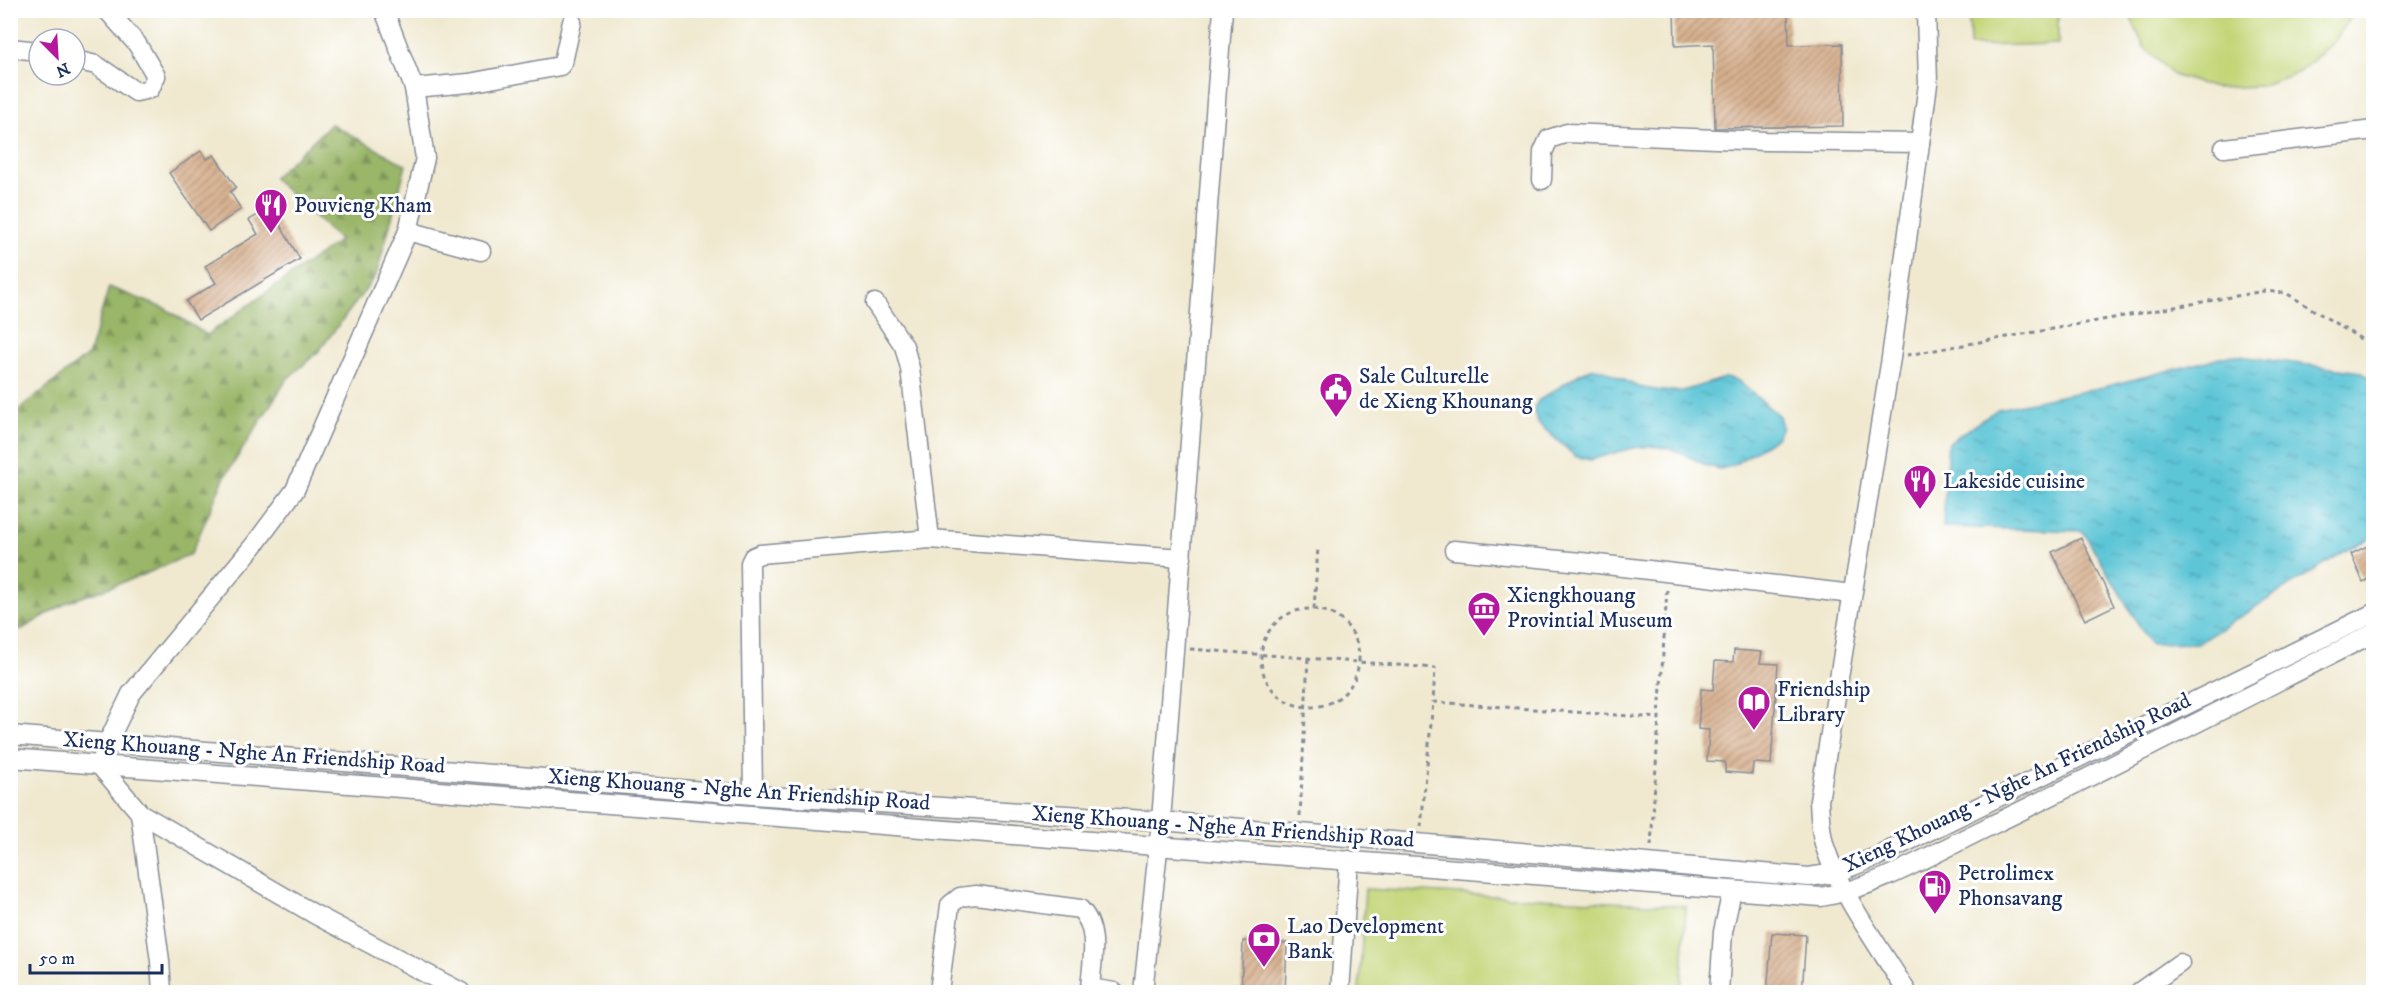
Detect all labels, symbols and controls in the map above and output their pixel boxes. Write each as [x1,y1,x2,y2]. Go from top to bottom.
north arrow [27,27,87,87]
text: N [53,58,73,82]
restaurant icon: Pouvieng Kham [253,187,289,234]
place label: Pouvieng Kham [294,192,432,219]
place label: Sale Culturelle de Xieng Khounang [1359,363,1533,415]
public building icon: Sale Culturelle de Xieng Khounang [1318,371,1354,418]
restaurant icon: Lakeside cuisine [1902,463,1938,510]
place label: Lakeside cuisine [1943,468,2085,495]
place label: Xiengkhouang Provintial Museum [1507,582,1673,634]
museum icon: Xiengkhouang Provintial Museum [1466,590,1502,637]
place label: Friendship Library [1777,676,1870,728]
library icon: Friendship Library [1736,684,1772,731]
street label: Xieng Khouang - Nghe An Friendship Road [1839,687,2195,879]
street label: Xieng Khouang - Nghe An Friendship Road [62,726,446,780]
street label: Xieng Khouang - Nghe An Friendship Road [547,763,931,817]
street label: Xieng Khouang - Nghe An Friendship Road [1031,800,1415,854]
place label: Petrolimex Phonsavang [1958,860,2063,912]
fuel station icon: Petrolimex Phonsavang [1917,868,1953,915]
place label: Lao Development Bank [1287,913,1444,965]
bank icon: Lao Development Bank [1246,921,1282,968]
scale bar [30,937,162,975]
text: 50 m [39,948,75,970]

